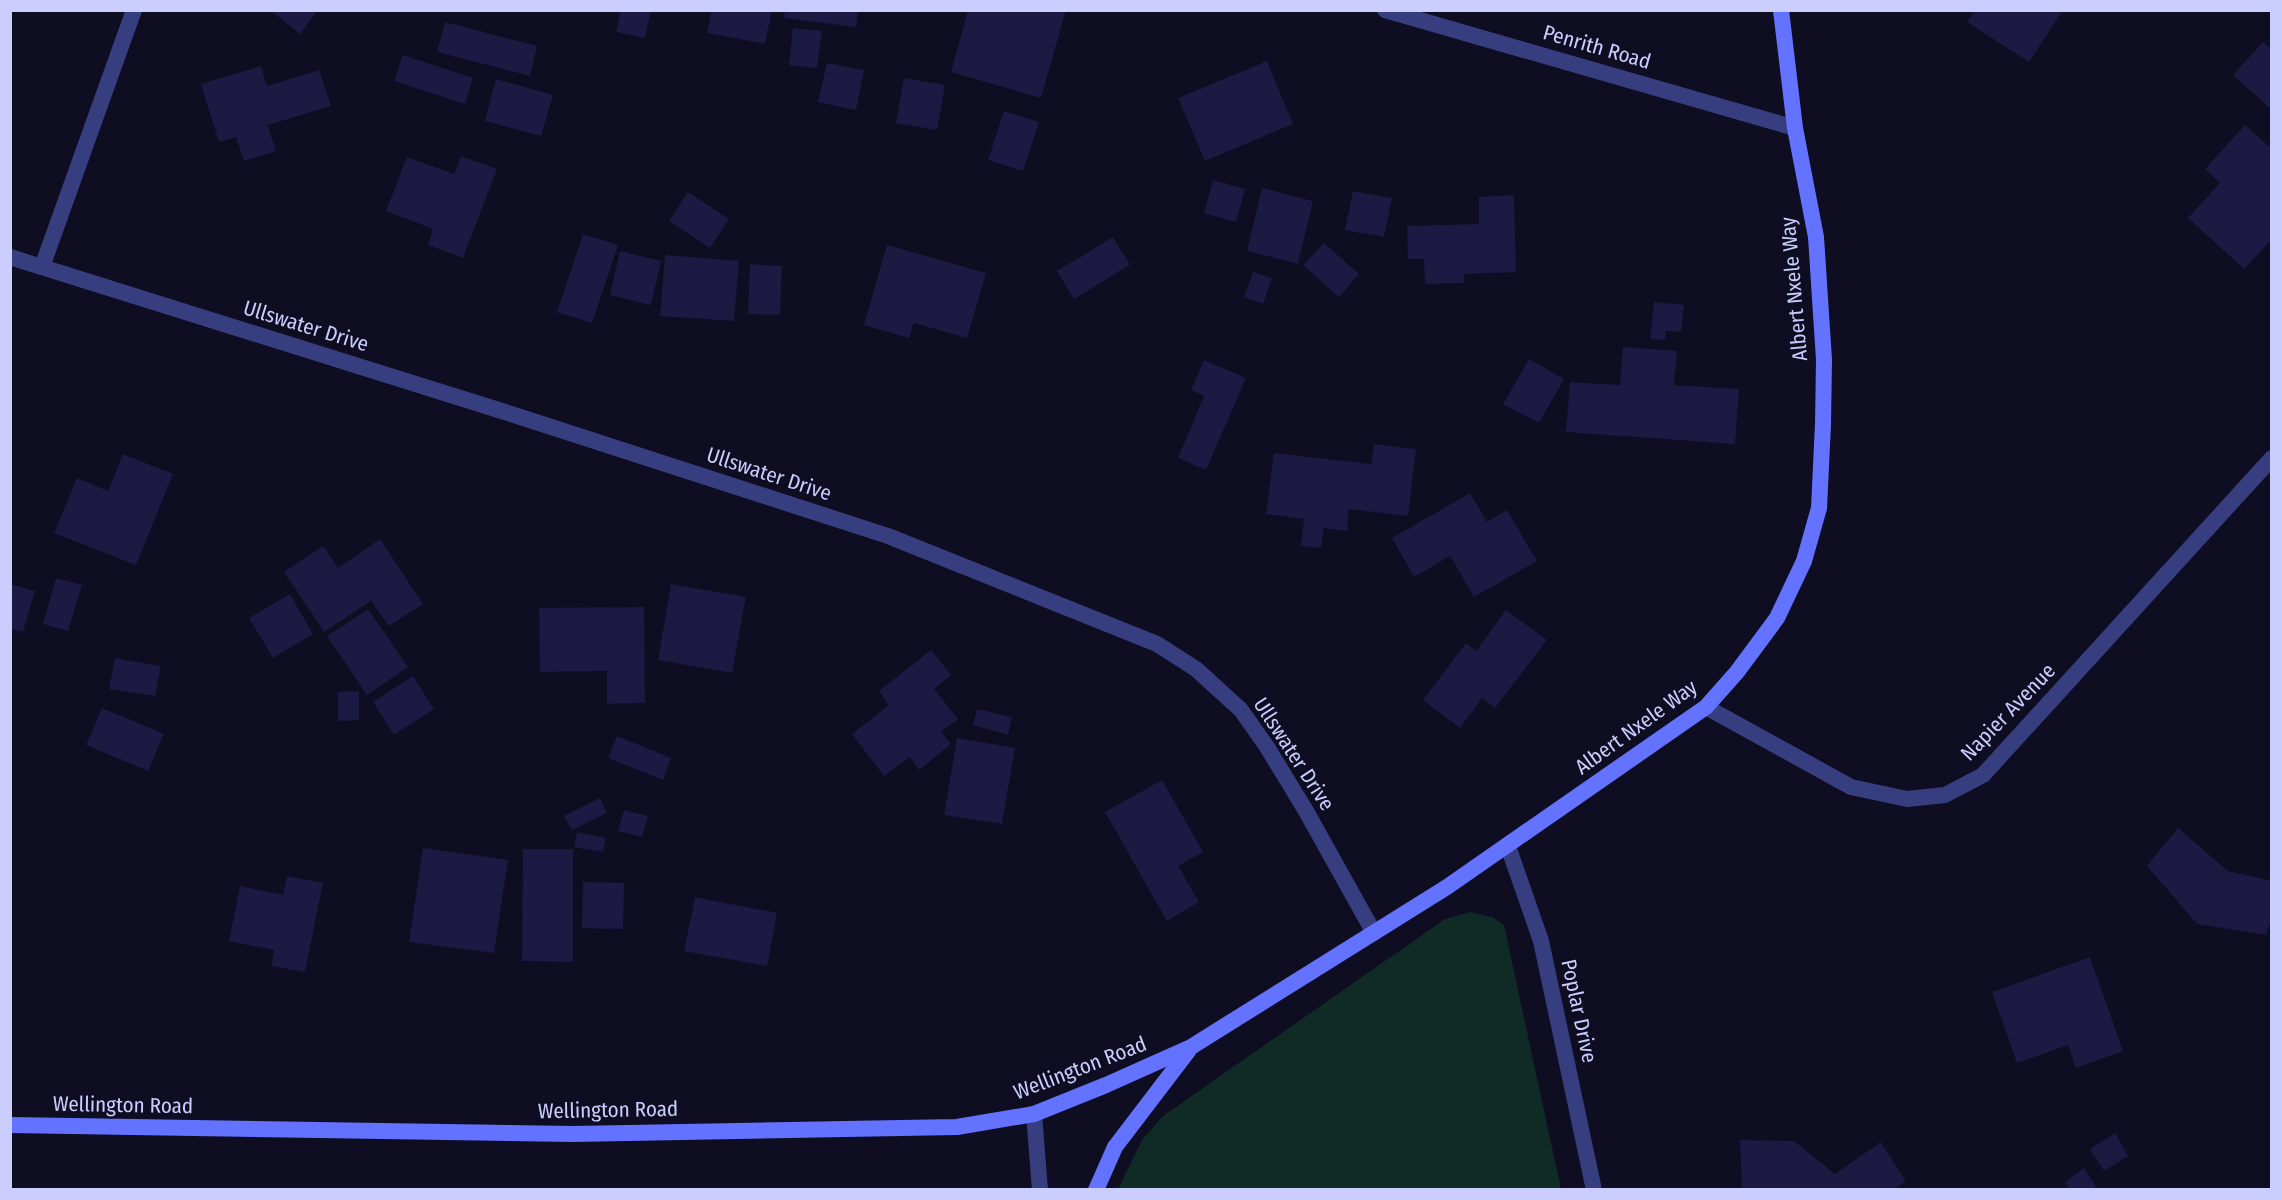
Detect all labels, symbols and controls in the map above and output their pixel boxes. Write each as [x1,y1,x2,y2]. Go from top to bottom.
street label: Penrith Road [1540,19,1654,75]
street label: Albert Nxele Way [1775,215,1813,362]
street label: Ullswater Drive [240,295,372,357]
street label: Ullswater Drive [703,442,835,506]
street label: Napier Avenue [1955,658,2061,766]
street label: Albert Nxele Way [1570,674,1703,780]
street label: Ullswater Drive [1248,693,1340,815]
street label: Poplar Drive [1555,957,1603,1065]
street label: Wellington Road [1010,1031,1150,1105]
street label: Wellington Road [53,1091,193,1119]
street label: Wellington Road [538,1096,678,1124]

